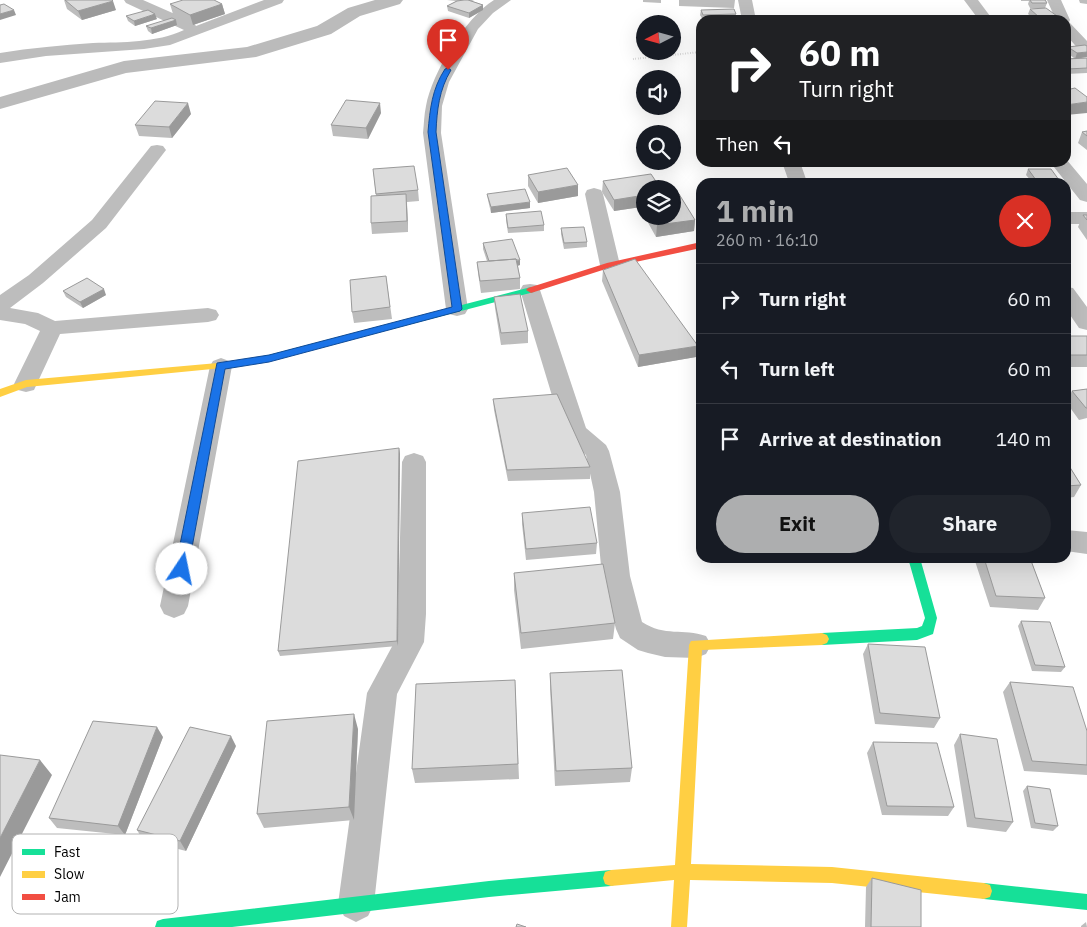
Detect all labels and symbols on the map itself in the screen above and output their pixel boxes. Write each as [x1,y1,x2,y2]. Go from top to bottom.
north arrow [636,15,681,60]
pin [427,19,469,70]
position arrow [155,542,207,594]
legend [12,834,178,914]
text: Fast [54,843,80,861]
text: Slow [54,865,85,883]
text: Jam [54,888,81,906]

